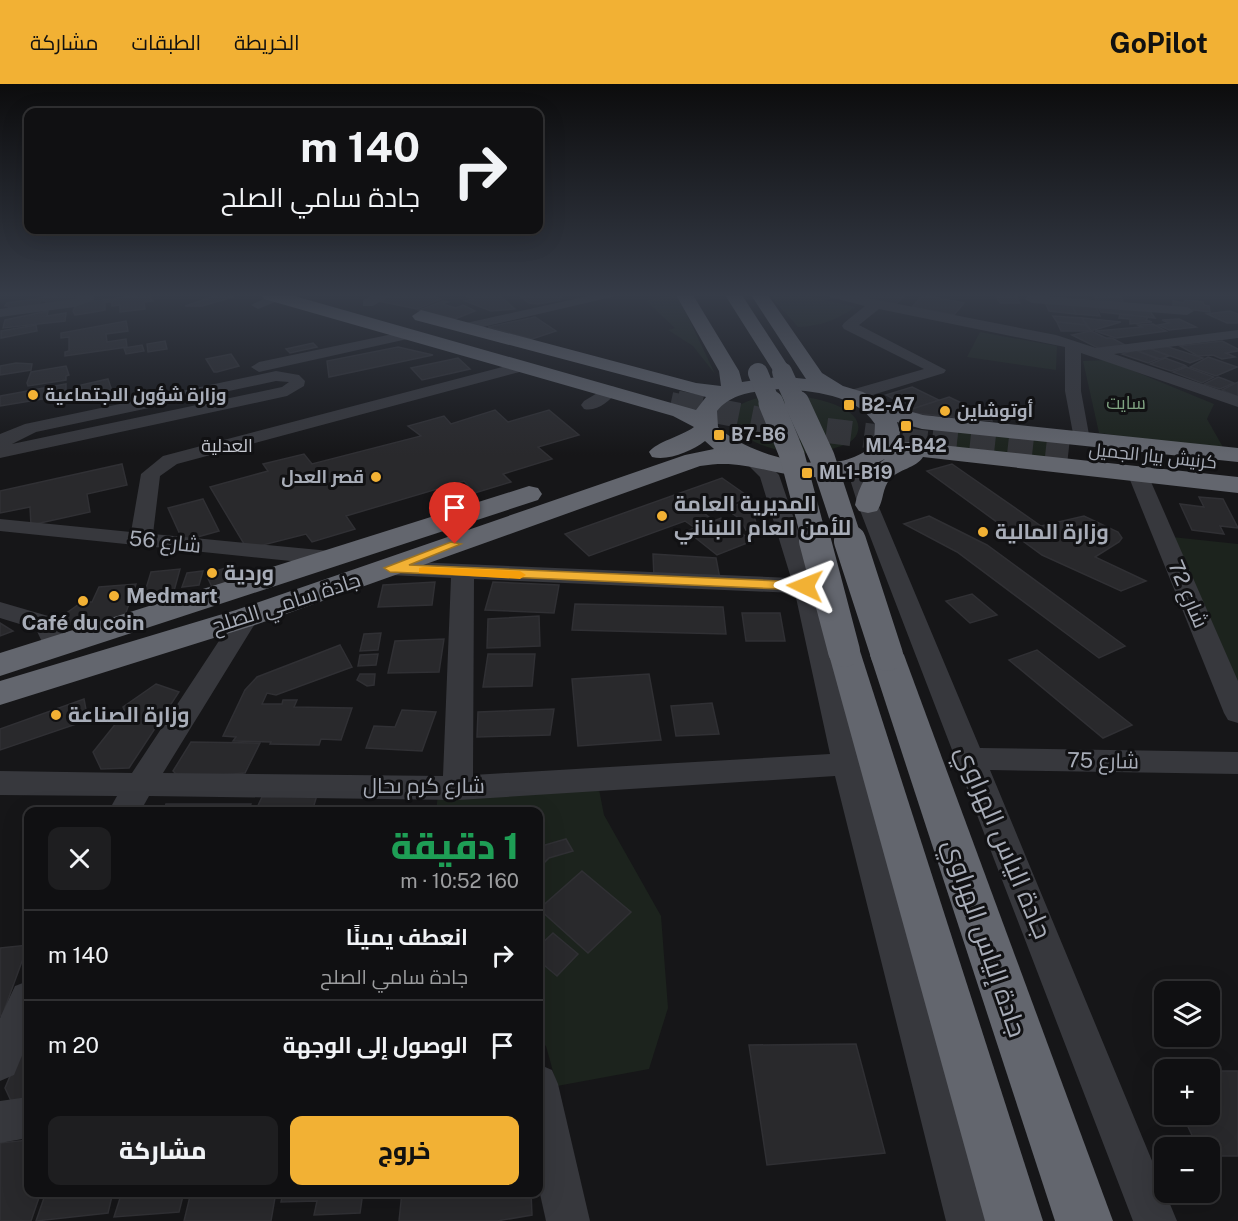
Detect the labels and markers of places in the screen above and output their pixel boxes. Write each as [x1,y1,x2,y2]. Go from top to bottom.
place label: وزارة شؤون الاجتماعية [45,384,226,406]
marker: وزارة شؤون الاجتماعية [26,388,40,402]
place label: B2-A7 [861,394,915,415]
marker: B2-A7 [842,398,856,412]
place label: أوتوشاين [957,398,1033,422]
marker: أوتوشاين [938,404,952,418]
marker: ML4-B42 [899,419,913,433]
place label: B7-B6 [731,424,786,445]
marker: B7-B6 [712,428,726,442]
place label: ML4-B42 [865,435,947,456]
place label: ML1-B19 [819,462,893,483]
place label: قصر العدل [281,466,364,488]
marker: ML1-B19 [800,466,814,480]
marker: قصر العدل [369,470,383,484]
pin [429,482,480,544]
place label: المديرية العامة للأمن العام اللبناني [674,491,851,545]
marker: المديرية العامة للأمن العام اللبناني [655,509,669,523]
place label: وزارة المالية [995,519,1109,545]
marker: وزارة المالية [976,525,990,539]
place label: وردية [224,560,274,586]
marker: وردية [205,566,219,580]
place label: Medmart [126,583,218,608]
marker: Medmart [107,589,121,603]
marker: Café du coin [76,594,90,608]
place label: Café du coin [22,610,144,635]
place label: وزارة الصناعة [68,702,189,728]
marker: وزارة الصناعة [49,708,63,722]

